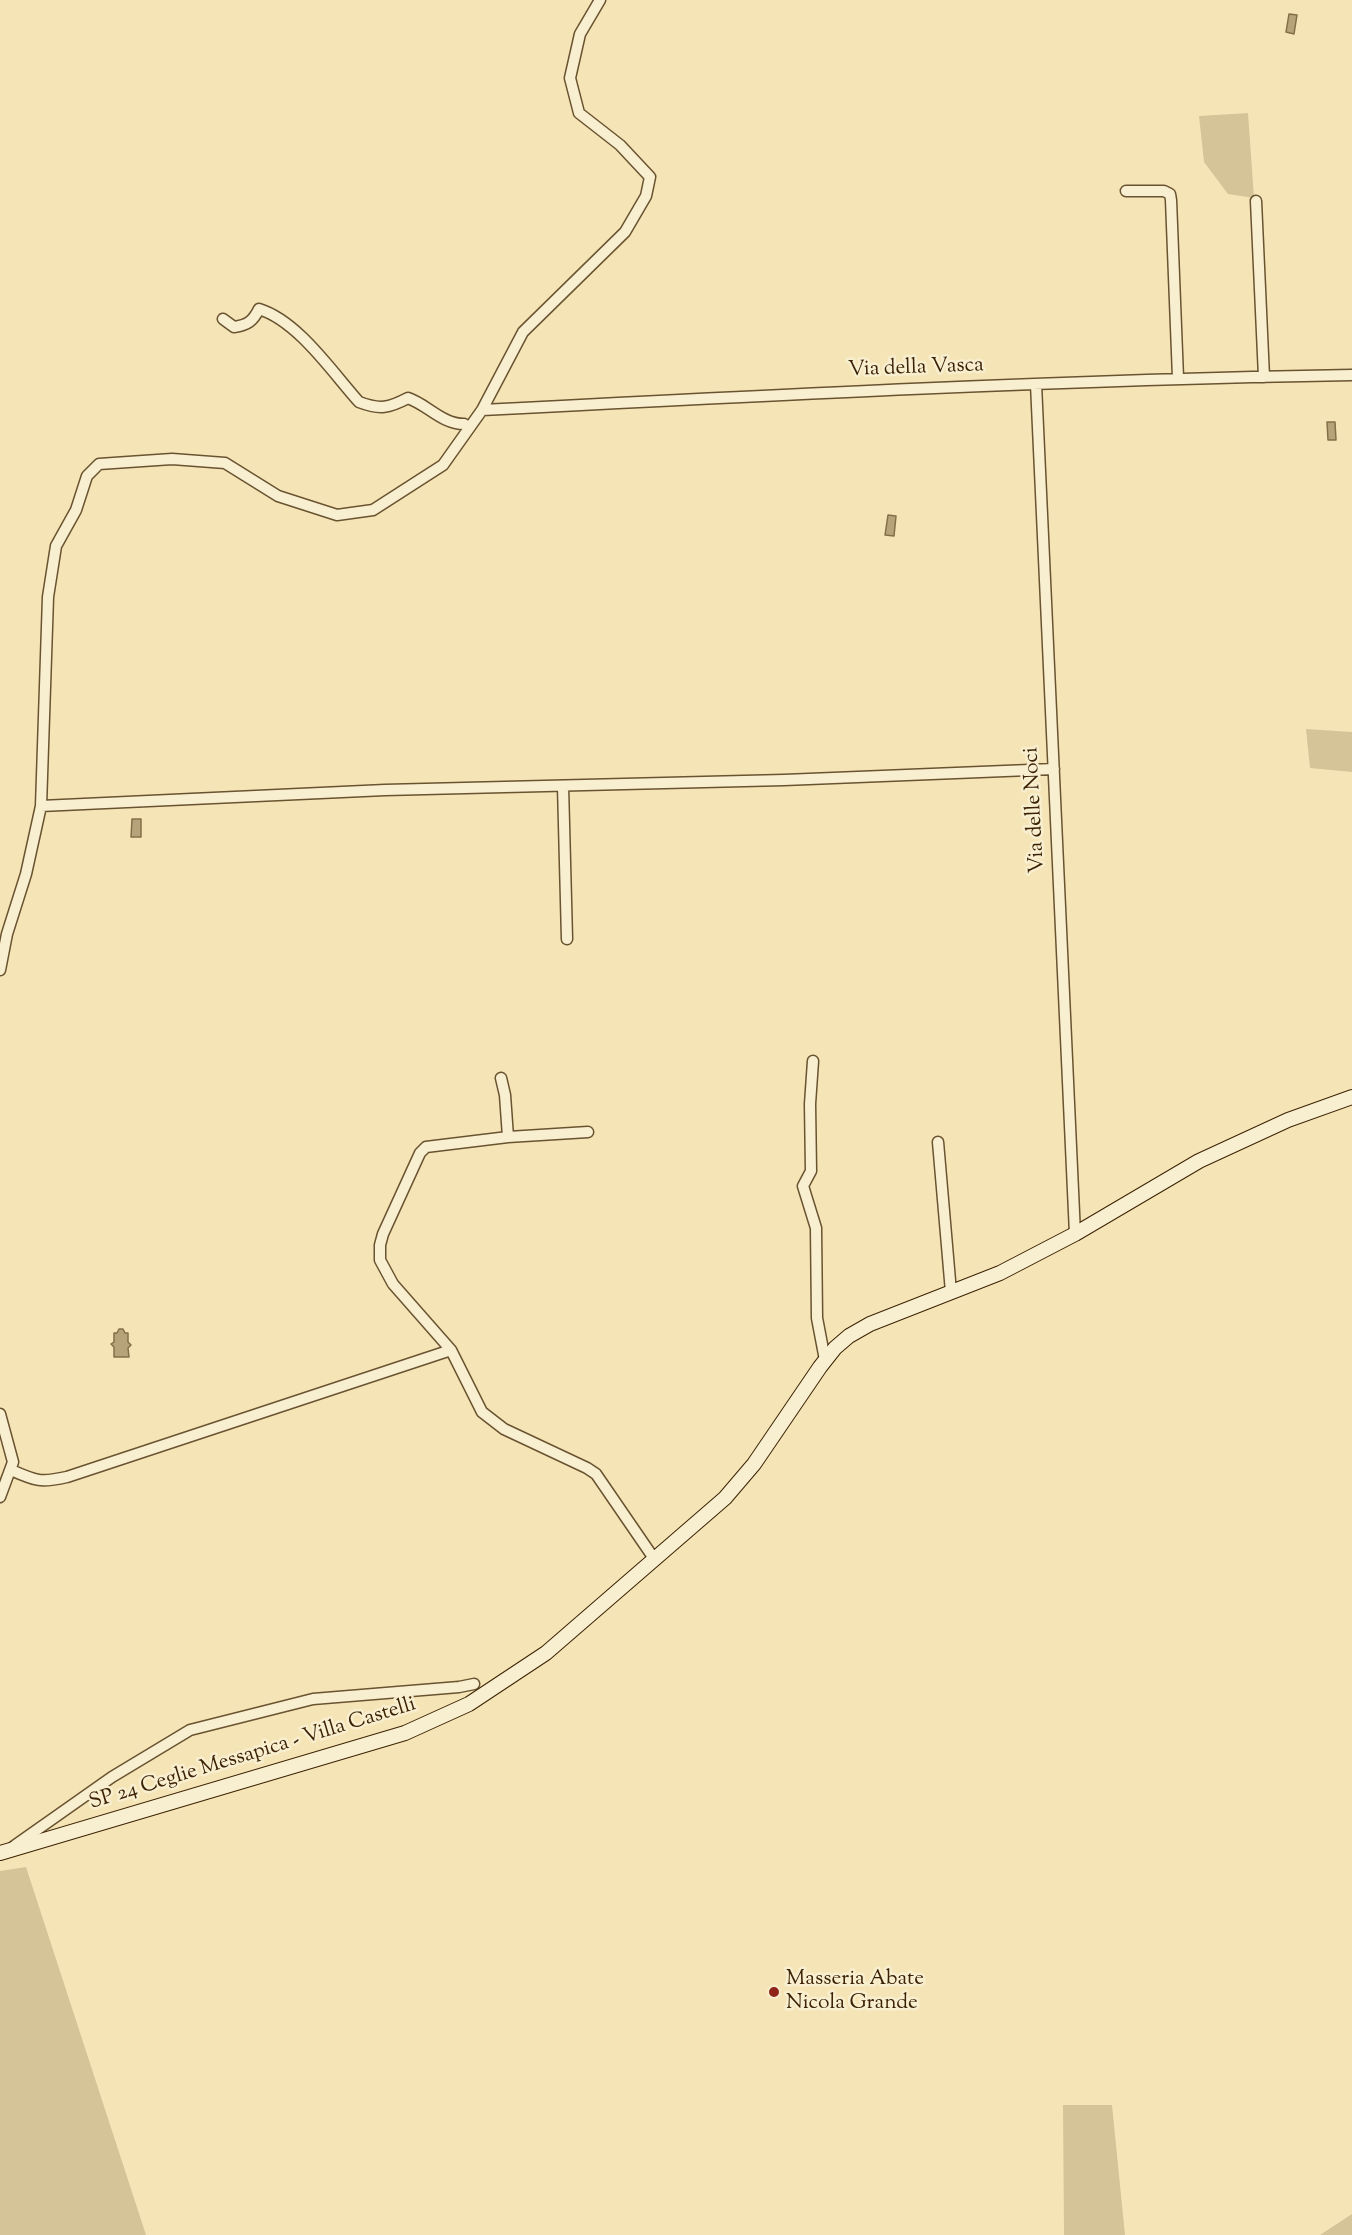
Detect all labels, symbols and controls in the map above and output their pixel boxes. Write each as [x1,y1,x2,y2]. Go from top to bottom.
street label: Via della Vasca [848,354,984,384]
street label: Via delle Noci [1020,746,1052,874]
street label: SP 24 Ceglie Messapica - Villa Castelli [87,1693,419,1817]
place label: Masseria Abate Nicola Grande [786,1967,924,2017]
marker: Masseria Abate Nicola Grande [767,1985,781,1999]

